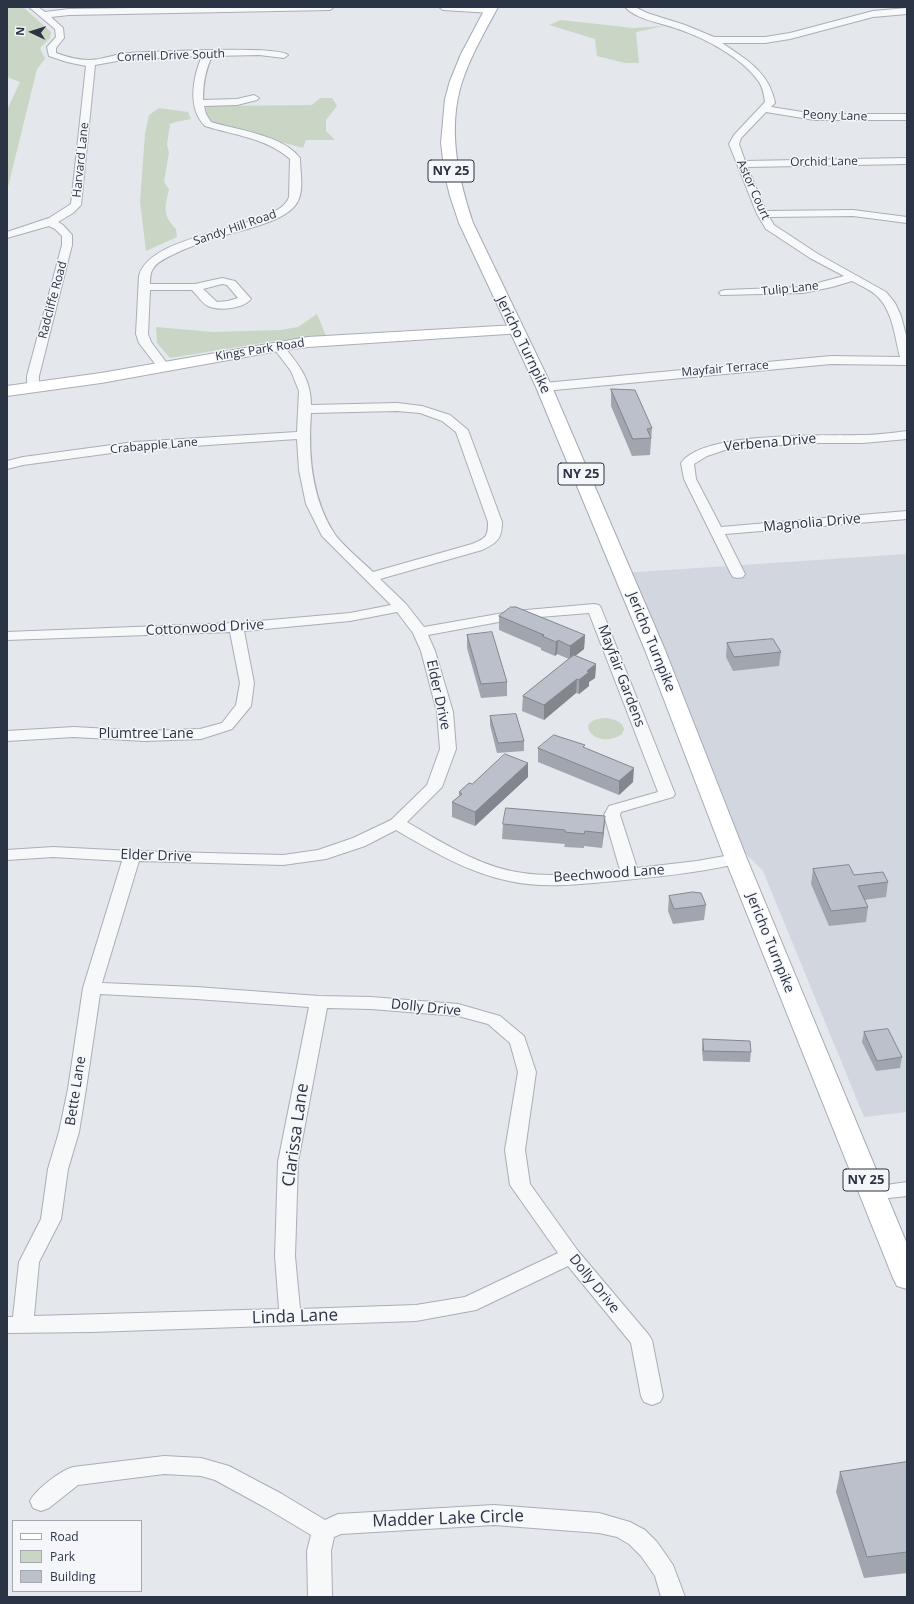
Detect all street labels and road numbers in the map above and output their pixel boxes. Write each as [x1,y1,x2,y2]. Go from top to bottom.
street label: Cornell Drive South [117,47,225,65]
street label: Peony Lane [802,108,868,124]
street label: Harvard Lane [70,122,92,198]
street label: Orchid Lane [790,154,858,170]
street label: Astor Court [733,158,773,222]
road number: NY 25 [428,160,474,182]
street label: Sandy Hill Road [192,207,278,249]
street label: Radcliffe Road [36,260,70,340]
street label: Tulip Lane [761,279,819,299]
street label: Jericho Turnpike [492,294,554,396]
street label: Kings Park Road [214,336,306,364]
street label: Mayfair Terrace [681,358,769,380]
street label: Verbena Drive [723,431,817,455]
street label: Crabapple Lane [110,435,198,457]
road number: NY 25 [558,463,604,485]
street label: Magnolia Drive [763,510,861,536]
street label: Jericho Turnpike [623,590,679,694]
street label: Cottonwood Drive [145,617,265,639]
street label: Mayfair Gardens [594,623,648,729]
street label: Elder Drive [422,658,454,732]
street label: Plumtree Lane [98,726,194,742]
street label: Elder Drive [120,846,192,866]
street label: Beechwood Lane [553,862,665,886]
street label: Jericho Turnpike [742,891,798,995]
street label: Dolly Drive [390,996,462,1020]
street label: Bette Lane [62,1055,90,1127]
street label: Clarissa Lane [279,1082,313,1188]
road number: NY 25 [843,1169,889,1191]
street label: Dolly Drive [565,1251,623,1317]
street label: Linda Lane [252,1305,338,1329]
street label: Madder Lake Circle [372,1506,524,1532]

